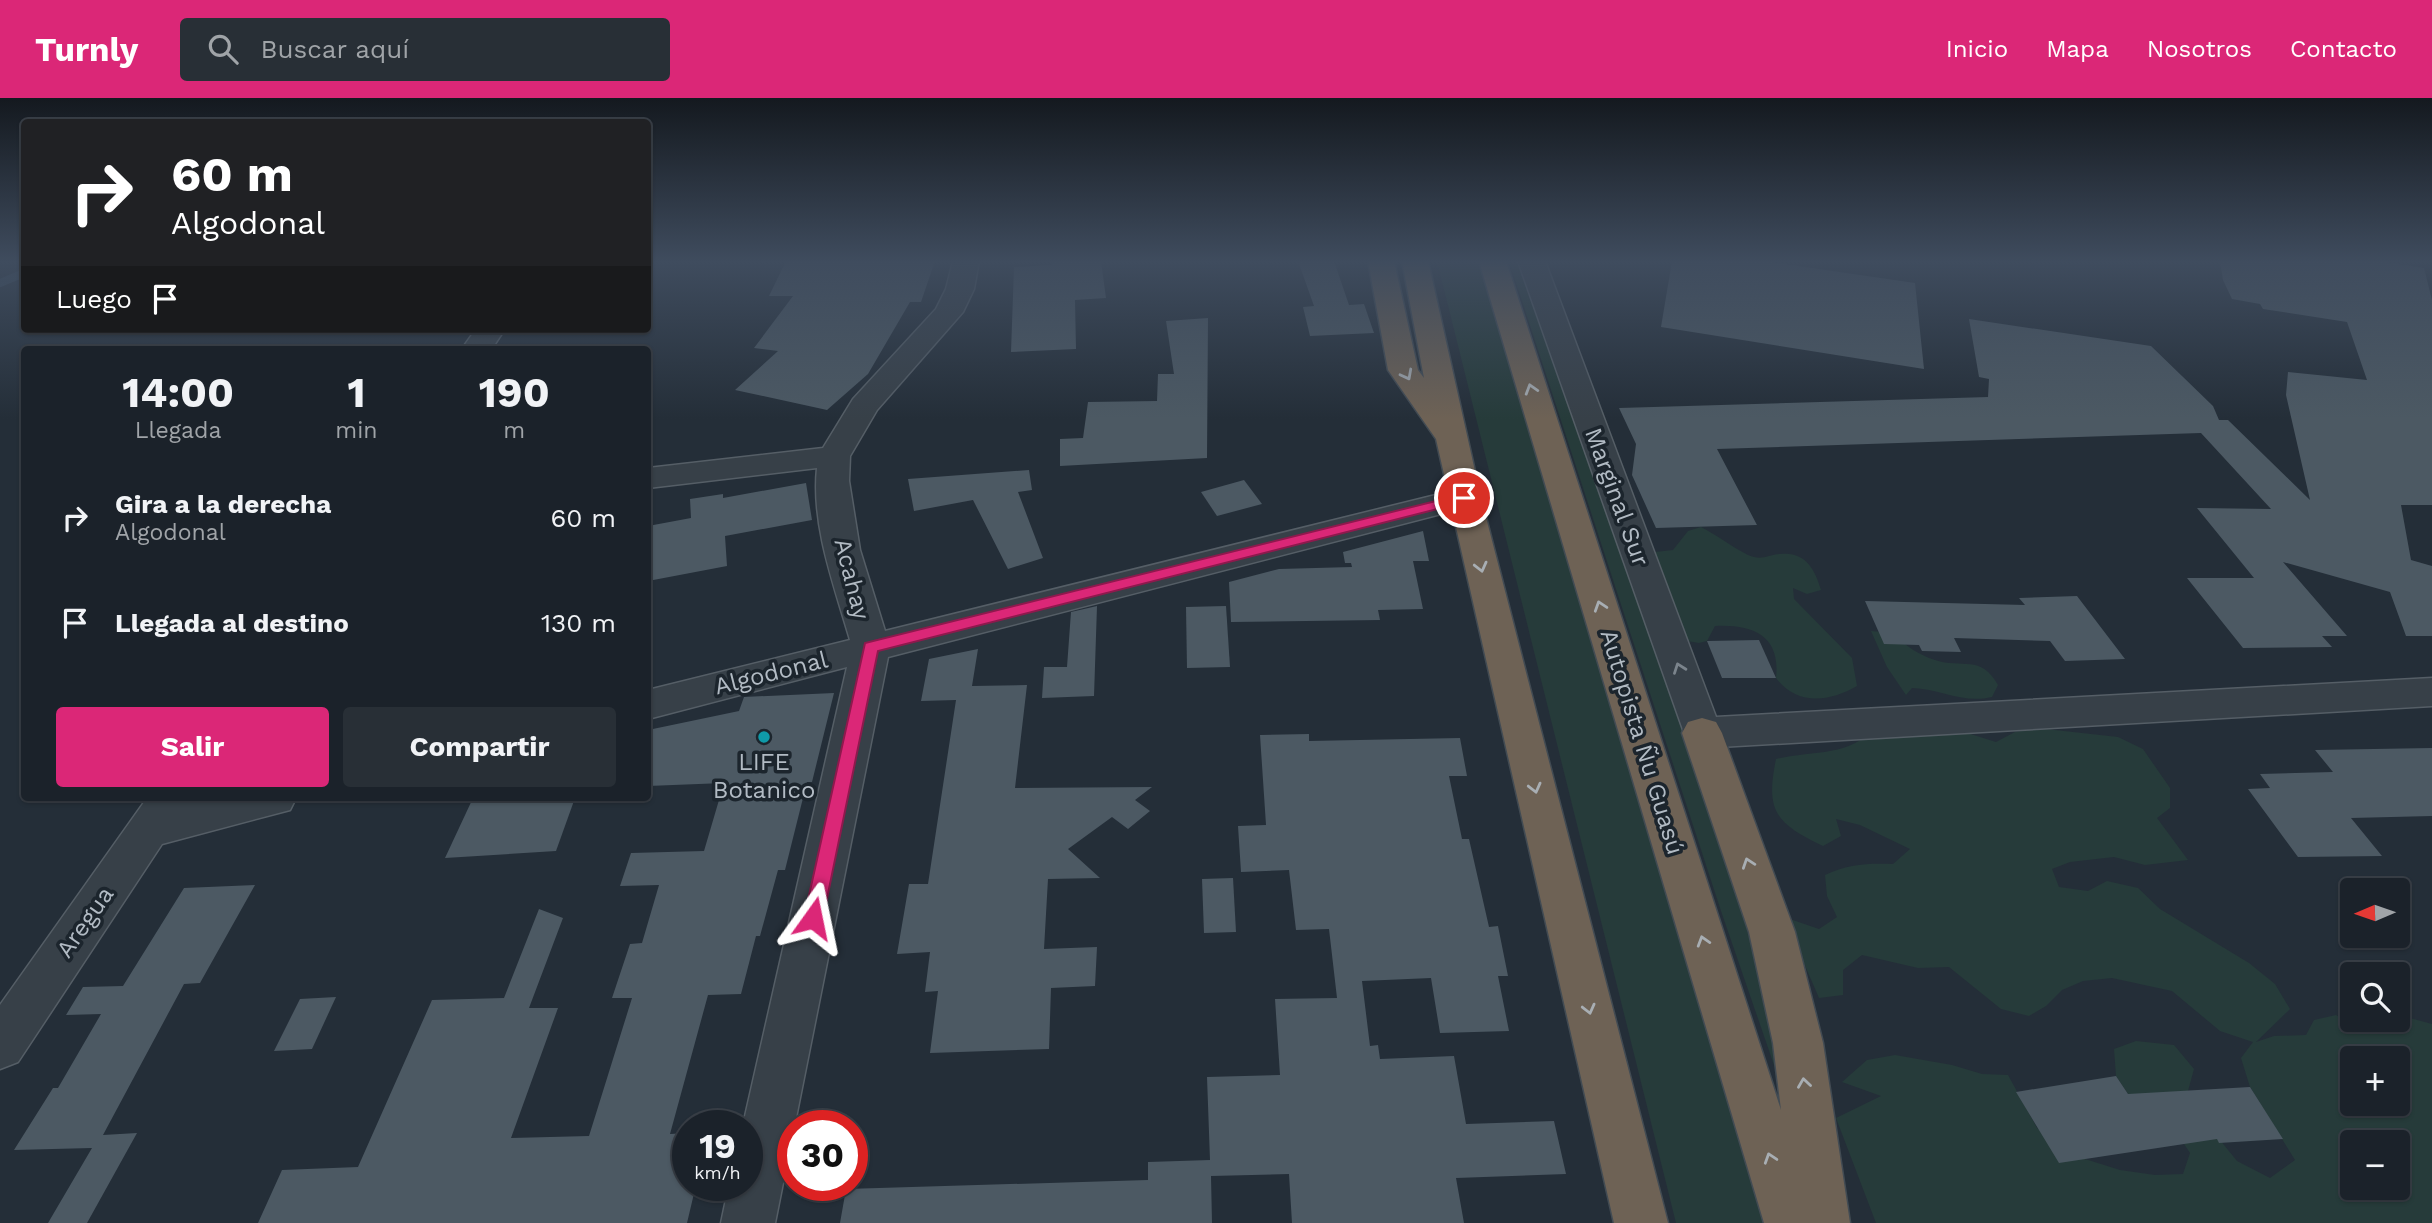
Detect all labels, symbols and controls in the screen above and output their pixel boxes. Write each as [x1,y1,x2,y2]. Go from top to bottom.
search box [180,18,670,81]
text: Turnly [35,30,138,69]
icon: search [204,30,242,68]
text: Buscar aquí [260,34,409,64]
text: Inicio [1946,35,2008,63]
text: Mapa [2046,35,2109,63]
text: Nosotros [2147,35,2252,63]
text: Contacto [2290,35,2397,63]
text: 60 m [171,145,293,203]
icon: right [56,147,147,238]
text: Algodonal [171,204,325,242]
icon: arrive [146,280,184,318]
text: Luego [56,284,132,314]
text: 14:00 [122,368,234,417]
text: 1 [347,368,366,417]
text: 190 [479,368,550,417]
one-way arrow [1399,368,1413,380]
one-way arrow [1524,384,1539,396]
text: Llegada [135,417,222,444]
text: min [335,417,378,444]
text: m [503,417,525,444]
street label: Marginal Sur [1579,424,1655,570]
pin [1434,468,1494,528]
icon: arrive [1445,479,1483,517]
text: Gira a la derecha [115,489,331,519]
icon: right [56,499,94,537]
text: 60 m [550,503,616,533]
text: Algodonal [115,519,226,546]
street label: Acahay [828,535,876,623]
one-way arrow [1473,561,1487,573]
one-way arrow [1593,601,1608,613]
icon: arrive [56,604,94,642]
text: Llegada al destino [115,608,349,638]
text: 130 m [541,608,616,638]
street label: Autopista Ñu Guasú [1594,626,1690,858]
street label: Algodonal [712,645,831,701]
one-way arrow [1673,663,1687,675]
button: Salir [56,707,329,787]
button: Compartir [343,707,616,787]
marker: LIFE Botanico [756,729,772,745]
place label: LIFE Botanico [713,748,815,804]
one-way arrow [1527,782,1541,794]
one-way arrow [1742,857,1756,869]
north arrow [2340,878,2410,948]
map controls [2340,878,2410,1200]
street label: Aregua [51,881,119,963]
position arrow [776,881,850,955]
one-way arrow [1697,935,1712,947]
button: search [2340,962,2410,1032]
one-way arrow [1581,1003,1595,1015]
button: + [2340,1046,2410,1116]
one-way arrow [1796,1077,1811,1088]
speed limit sign: 30 [777,1110,868,1201]
text: 19 [699,1125,736,1167]
button: − [2340,1130,2410,1200]
one-way arrow [1763,1152,1778,1164]
text: km/h [694,1162,741,1183]

